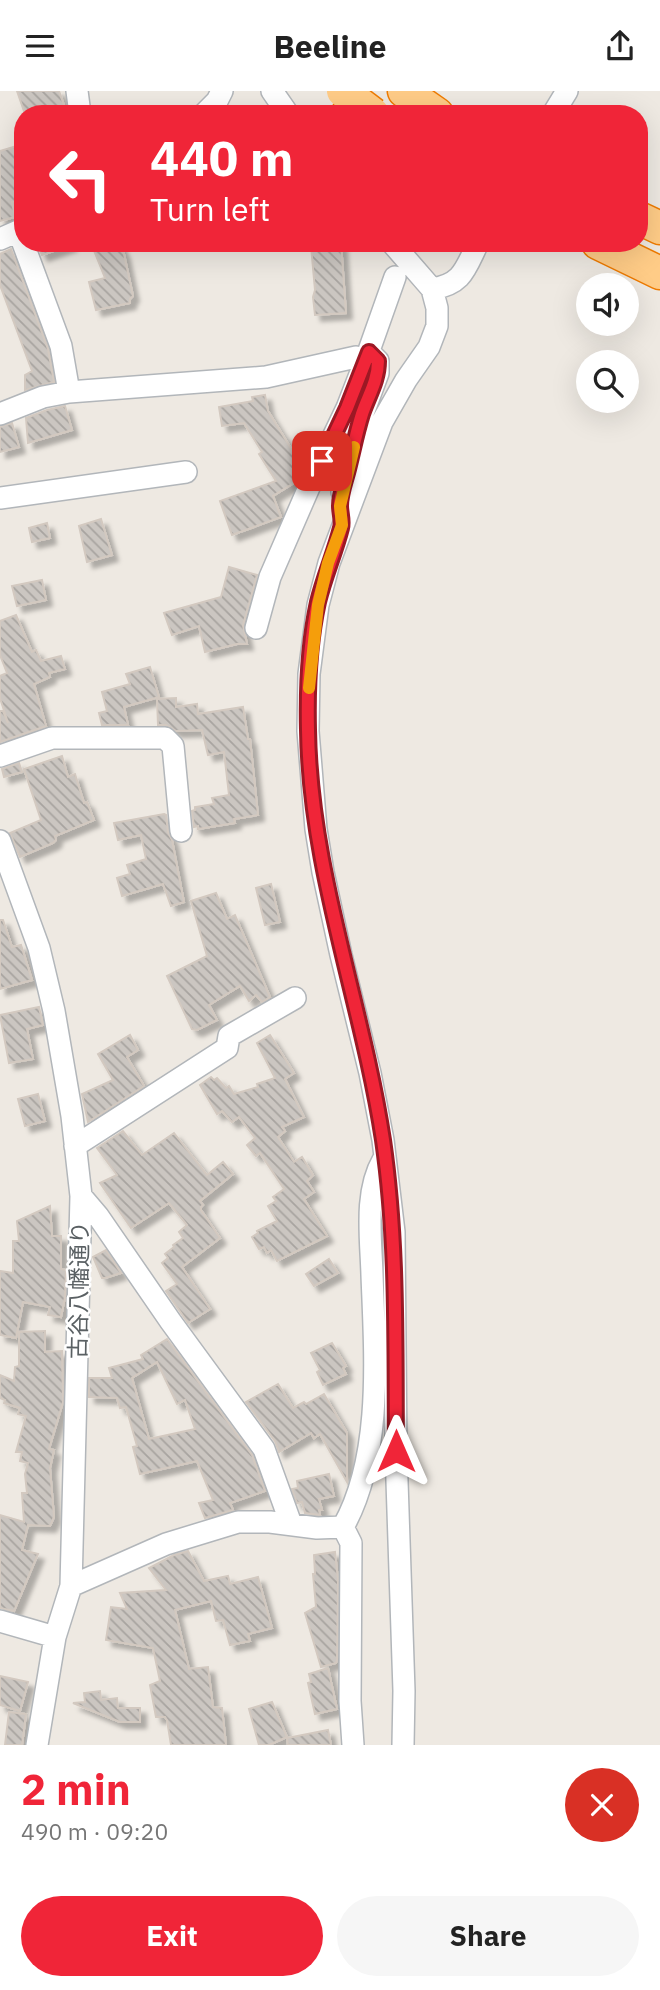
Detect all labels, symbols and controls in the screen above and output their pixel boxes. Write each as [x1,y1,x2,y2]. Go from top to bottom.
text: Beeline [273,25,387,67]
icon: menu [21,27,59,65]
icon: share [601,27,639,65]
text: 440 m [150,126,294,189]
icon: left [35,133,126,224]
text: Turn left [150,188,270,230]
map controls [576,273,639,413]
button: sound [576,273,639,336]
button: search [576,350,639,413]
pin [292,431,352,491]
icon: arrive [303,442,341,480]
street label: 古谷八幡通り [62,1221,94,1359]
position arrow [359,1414,433,1488]
text: 2 min [21,1762,131,1817]
button: close [565,1768,639,1842]
text: 490 m · 09:20 [21,1816,168,1846]
button: Exit [21,1896,323,1976]
button: Share [337,1896,639,1976]

